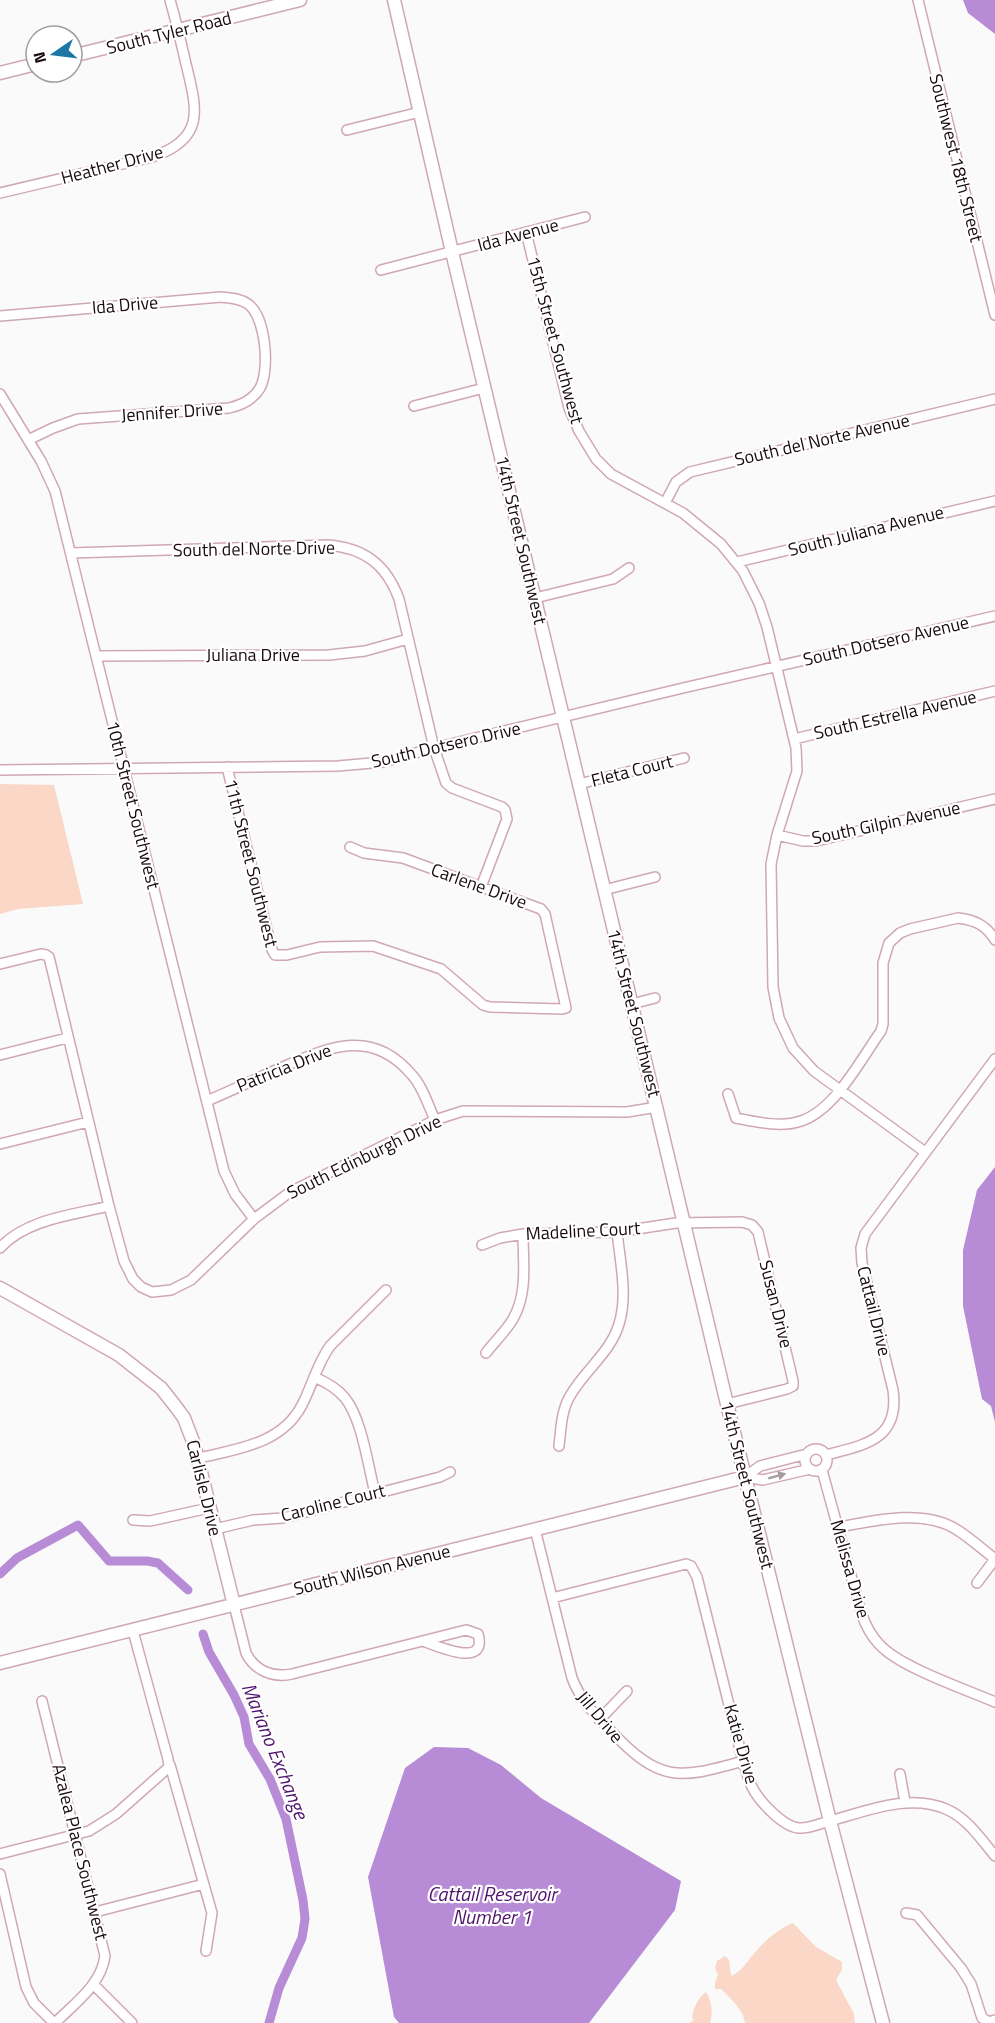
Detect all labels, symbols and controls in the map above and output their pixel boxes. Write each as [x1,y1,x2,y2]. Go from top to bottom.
street label: South Tyler Road [103,4,234,61]
north arrow [24,24,84,84]
text: N [26,49,52,66]
street label: Southwest 18th Street [923,71,991,246]
street label: Heather Drive [58,138,166,191]
street label: Ida Avenue [474,211,562,258]
street label: 15th Street Southwest [520,253,591,427]
street label: Ida Drive [91,288,159,321]
street label: Jennifer Drive [120,394,224,429]
street label: South del Norte Avenue [732,406,912,473]
street label: 14th Street Southwest [489,453,554,628]
street label: South Juliana Avenue [785,498,947,563]
street label: South del Norte Drive [173,534,335,563]
street label: South Dotsero Avenue [800,608,971,673]
street label: Juliana Drive [206,641,300,668]
street label: South Estrella Avenue [811,683,979,746]
street label: South Dotsero Drive [369,714,523,775]
street label: 10th Street Southwest [100,718,168,893]
street label: Fleta Court [588,747,676,794]
street label: 11th Street Southwest [218,776,286,951]
street label: South Gilpin Avenue [809,794,963,851]
street label: Carlene Drive [427,856,531,915]
street label: 14th Street Southwest [601,926,669,1101]
street label: Patricia Drive [232,1036,335,1099]
street label: South Edinburgh Drive [282,1107,446,1206]
street label: Madeline Court [525,1214,642,1247]
street label: Susan Drive [753,1257,800,1351]
street label: Cattail Drive [850,1263,899,1359]
street label: 14th Street Southwest [714,1398,782,1573]
street label: Carlisle Drive [180,1437,229,1539]
one-way arrow [769,1471,787,1480]
street label: Caroline Court [278,1476,388,1528]
street label: Melissa Drive [824,1516,877,1621]
street label: South Wilson Avenue [291,1537,453,1602]
water label: Mariano Exchange [234,1678,318,1825]
street label: Jill Drive [571,1685,630,1749]
street label: Katie Drive [717,1701,766,1787]
street label: Azalea Place Southwest [46,1761,116,1944]
water label: Cattail Reservoir Number 1 [427,1878,559,1932]

